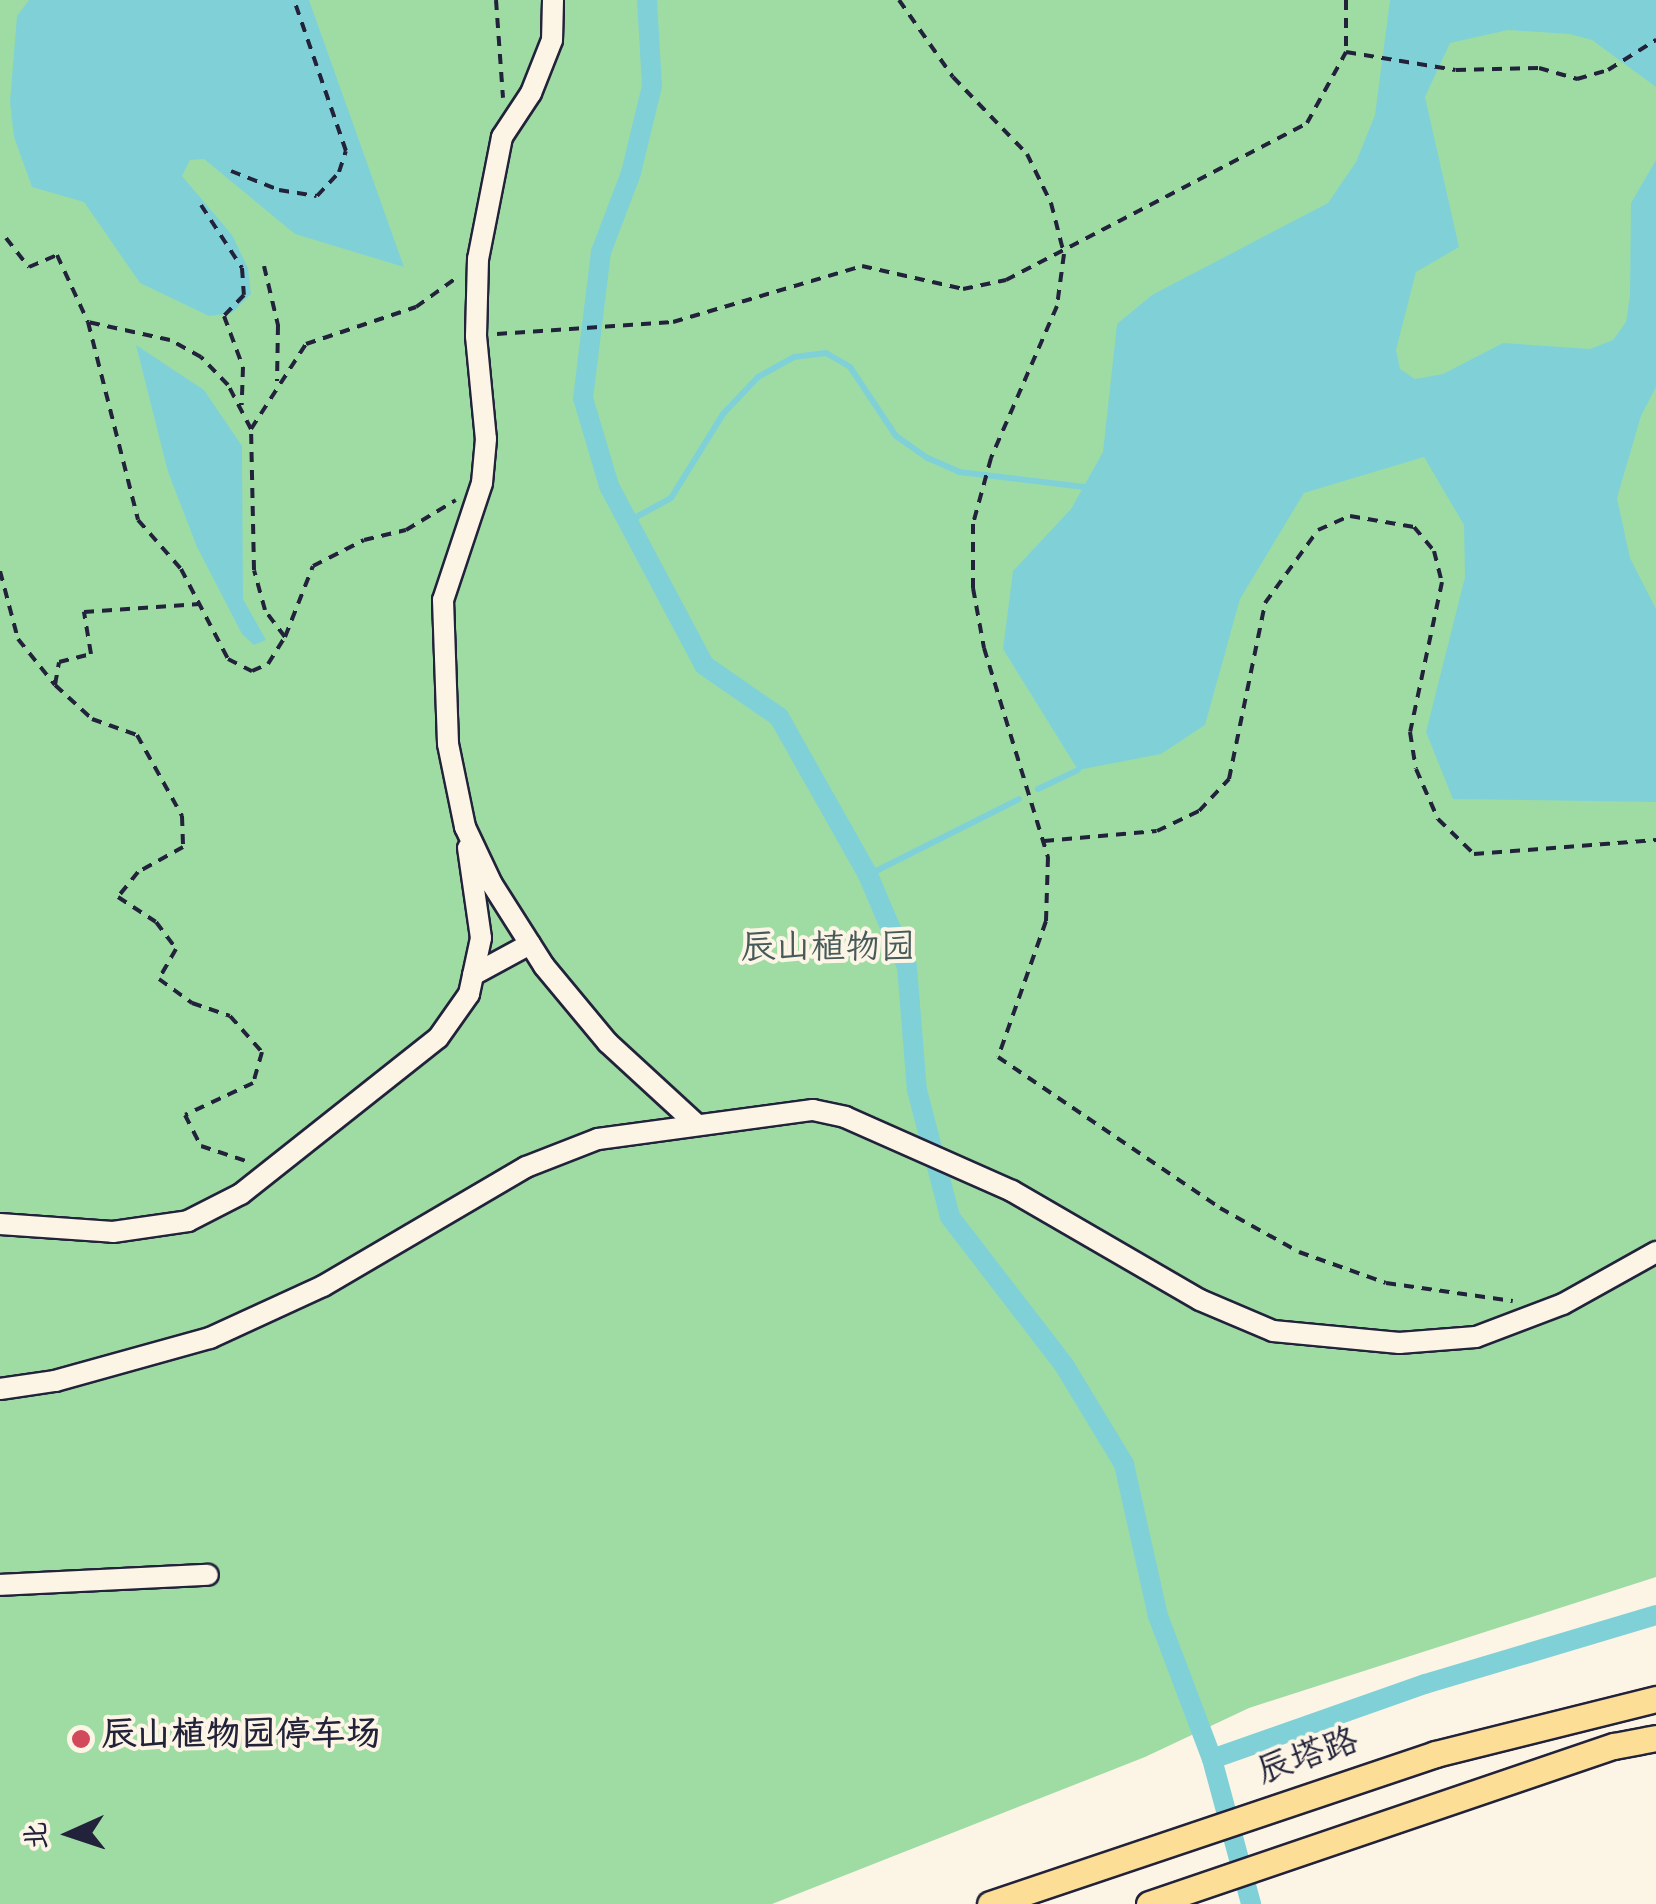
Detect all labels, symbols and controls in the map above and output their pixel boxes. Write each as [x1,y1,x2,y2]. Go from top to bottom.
park label: 辰山植物园 [741,931,915,973]
place label: 辰山植物园停车场 [101,1718,381,1760]
street label: 辰塔路 [1253,1723,1365,1797]
marker: 辰山植物园停车场 [70,1728,92,1750]
north arrow [20,1784,120,1884]
text: 北 [22,1821,57,1850]

